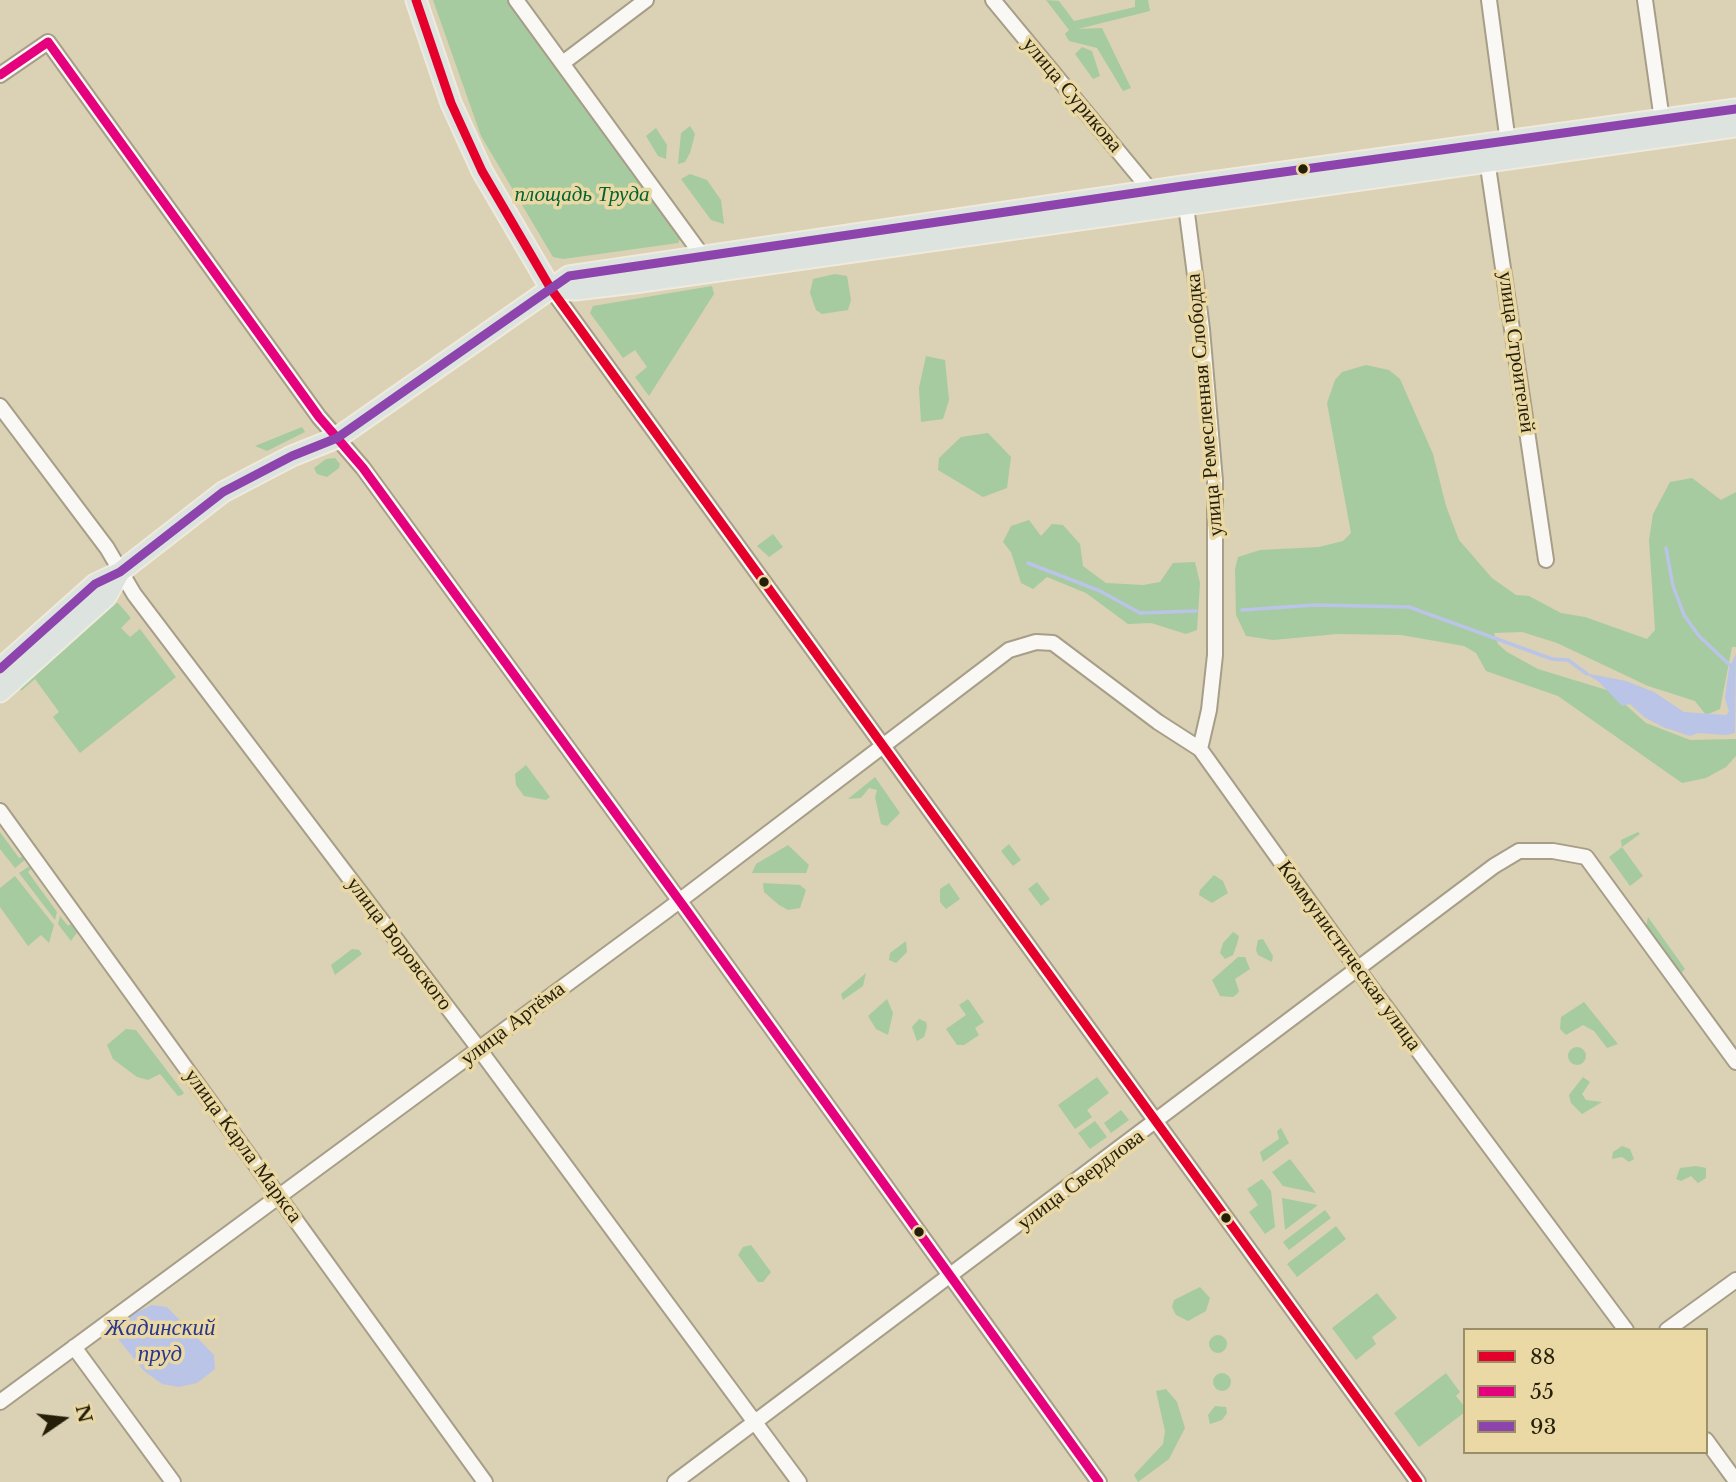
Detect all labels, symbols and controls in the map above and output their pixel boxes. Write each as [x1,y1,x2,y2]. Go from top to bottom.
street label: улица Сурикова [1017,32,1127,158]
unlabelled marker [1296,162,1310,176]
park label: площадь Труда [514,182,650,208]
street label: улица Строителей [1492,270,1540,434]
street label: улица Ремесленная Слободка [1181,273,1229,537]
unlabelled marker [757,575,771,589]
street label: Коммунистическая улица [1272,856,1426,1056]
street label: улица Воровского [341,872,457,1016]
street label: улица Артёма [456,977,570,1071]
street label: улица Карла Маркса [179,1064,307,1228]
street label: улица Свердлова [1013,1124,1149,1236]
unlabelled marker [1219,1211,1233,1225]
unlabelled marker [912,1225,926,1239]
water label: Жадинский пруд [104,1315,216,1369]
legend [1463,1328,1708,1454]
text: 88 [1530,1344,1555,1370]
text: 55 [1530,1379,1554,1405]
north arrow [28,1384,98,1454]
text: N [71,1402,97,1425]
text: 93 [1530,1414,1556,1440]

